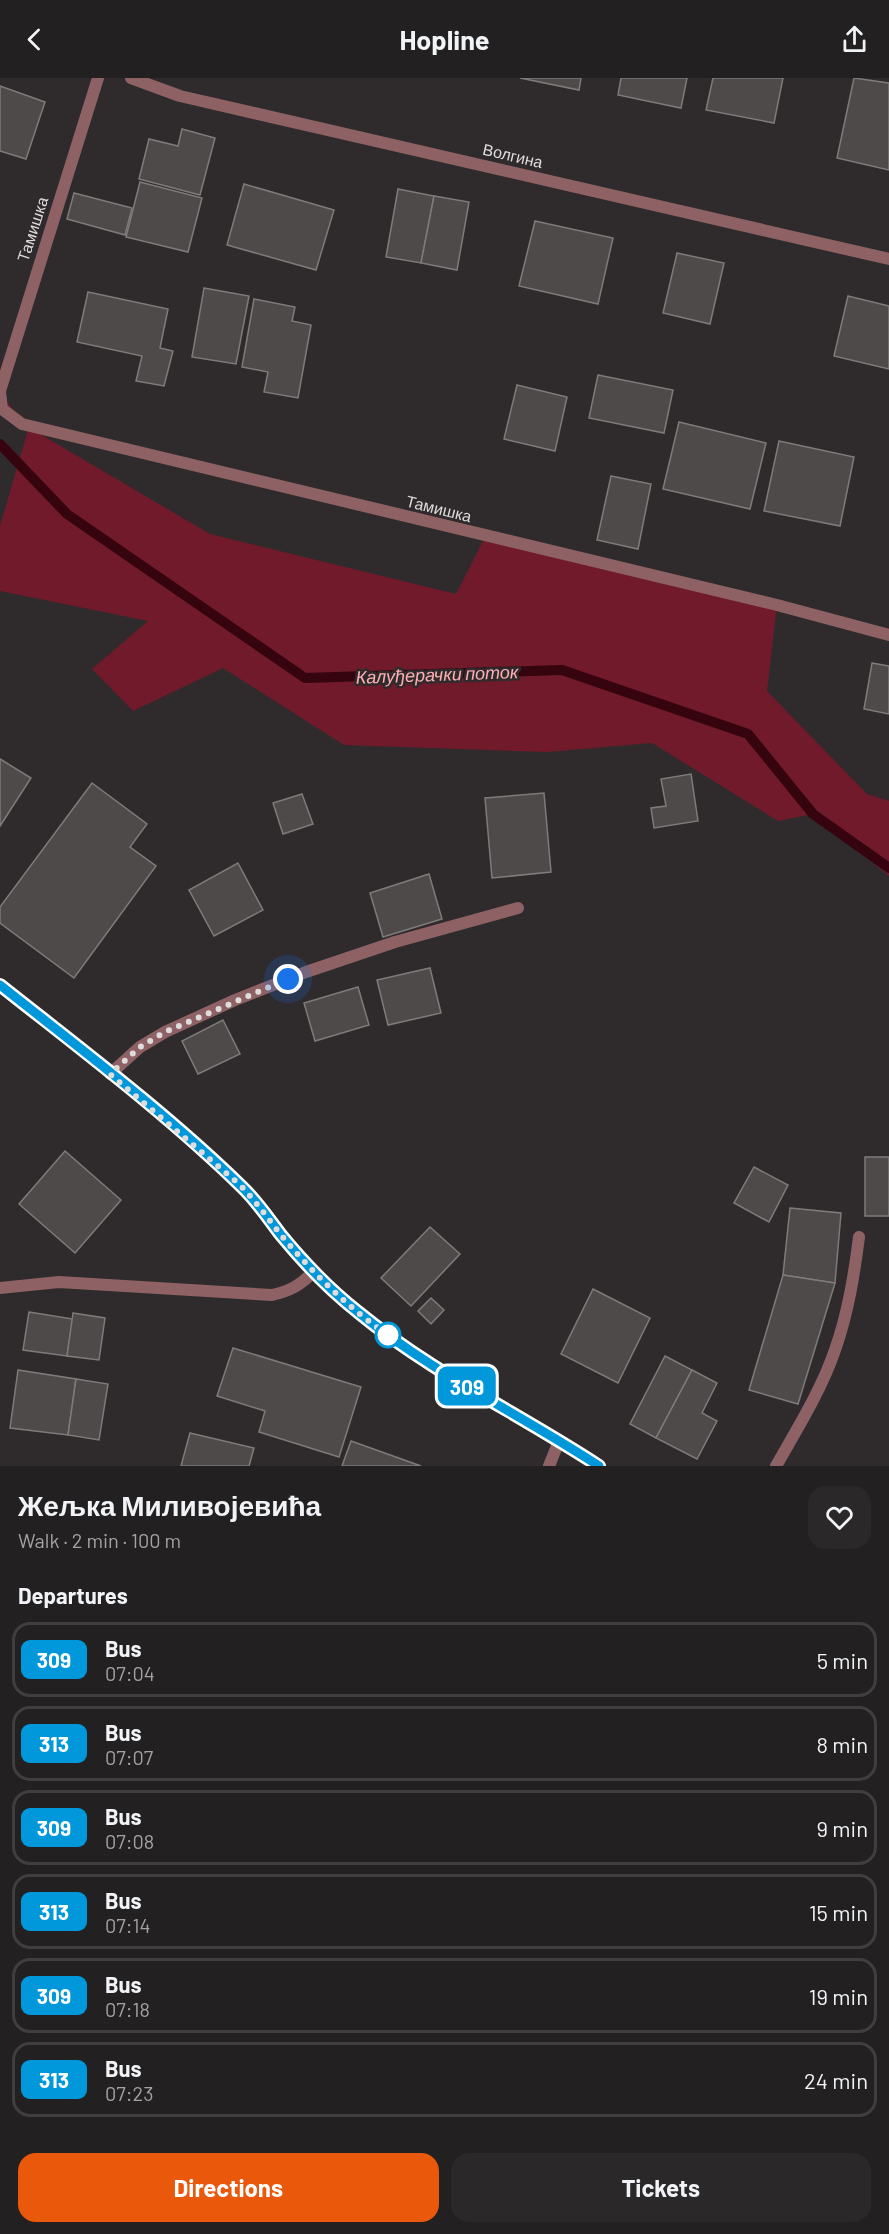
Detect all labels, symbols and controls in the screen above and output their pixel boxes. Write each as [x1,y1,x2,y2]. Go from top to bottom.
icon: back [18,23,51,56]
text: Hopline [399,23,490,55]
icon: share [838,23,871,56]
street label: Волгина [481,139,545,171]
street label: Тамишка [13,194,51,264]
street label: Тамишка [404,491,474,525]
water label: Калуђерачки поток [355,660,520,688]
your location [273,964,303,994]
unlabelled marker [375,1322,401,1348]
line badge: 309 [432,1366,502,1406]
text: 309 [450,1374,484,1399]
button: heart [808,1486,871,1549]
text: Жељка Миливојевића [18,1488,321,1522]
text: Walk · 2 min · 100 m [18,1528,181,1552]
text: Departures [18,1582,128,1608]
text: Bus [105,1635,142,1661]
text: 309 [37,1647,71,1672]
text: 5 min [817,1647,868,1673]
text: 07:04 [105,1661,155,1685]
text: Bus [105,1719,142,1745]
text: 313 [39,1731,69,1756]
text: 8 min [816,1731,868,1757]
text: 07:07 [105,1745,153,1769]
text: Bus [105,1803,142,1829]
text: 309 [37,1815,71,1840]
text: 9 min [816,1815,868,1841]
text: 07:08 [105,1829,154,1853]
text: Bus [105,1887,142,1913]
text: 313 [39,1899,69,1924]
text: 15 min [809,1899,868,1925]
text: 07:14 [105,1913,151,1937]
text: Bus [105,1971,142,1997]
text: 309 [37,1983,71,2008]
text: 19 min [809,1983,868,2009]
text: 07:18 [105,1997,150,2021]
text: Bus [105,2055,142,2081]
text: 313 [39,2067,69,2092]
text: 24 min [804,2067,868,2093]
text: 07:23 [105,2081,153,2105]
button: Directions [18,2153,439,2222]
button: Tickets [451,2153,871,2222]

